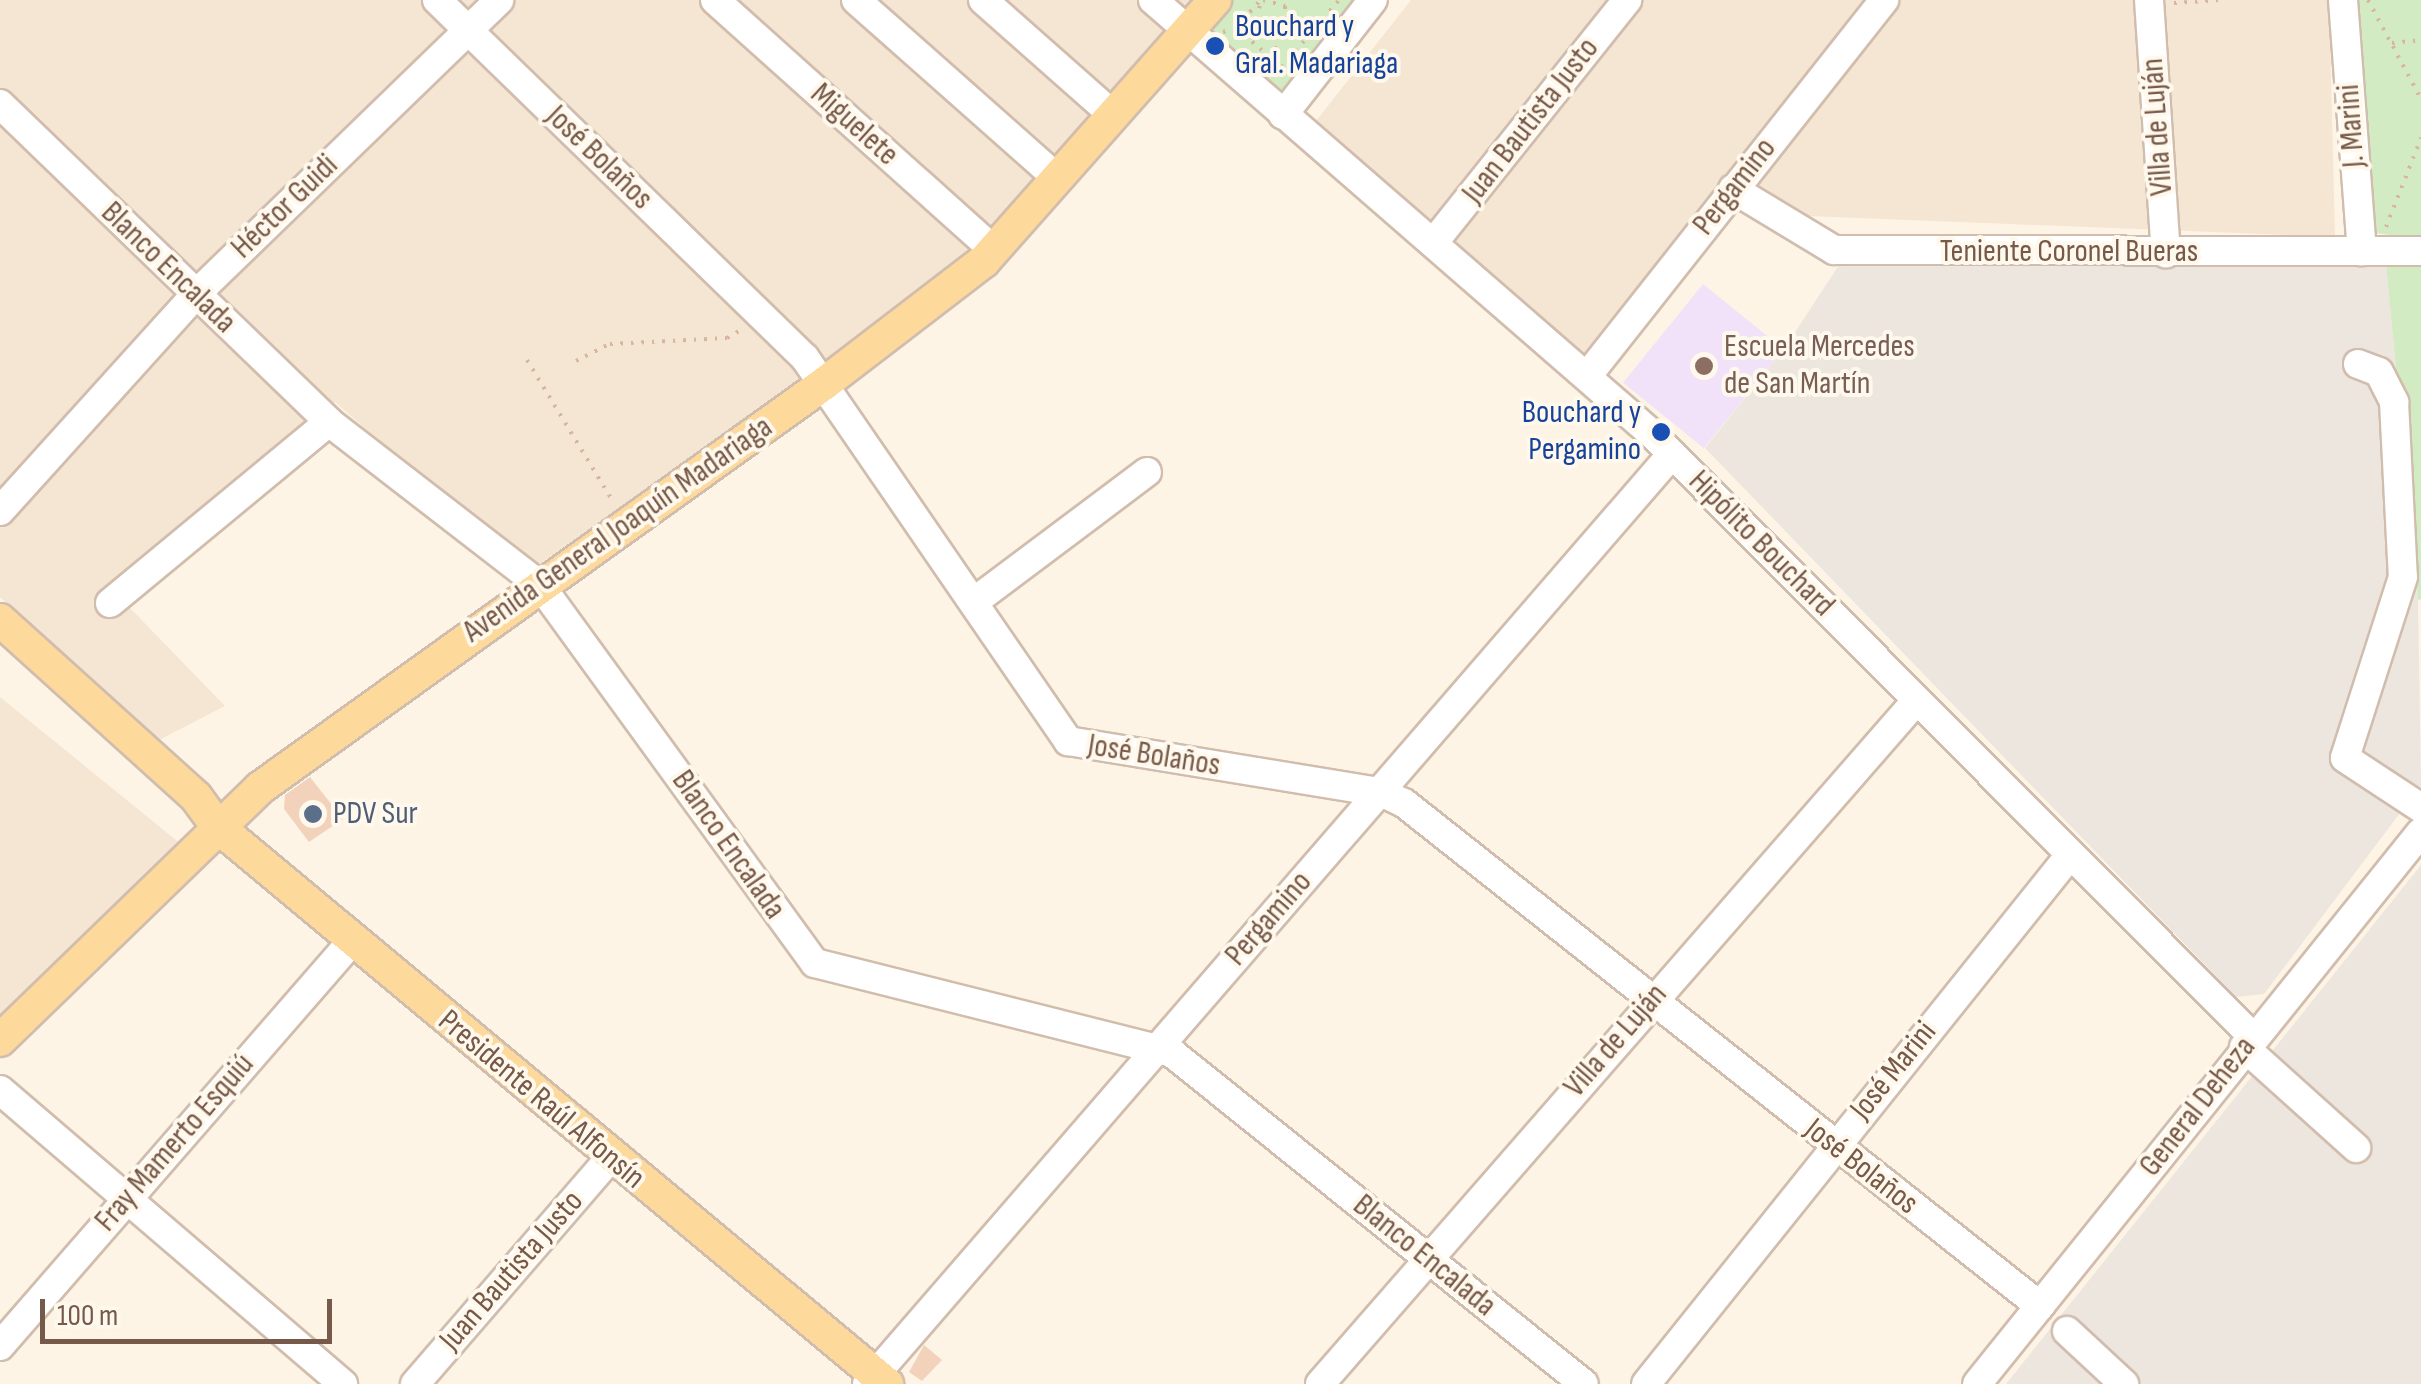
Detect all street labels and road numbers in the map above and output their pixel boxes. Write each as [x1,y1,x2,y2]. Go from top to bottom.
street label: Juan Bautista Justo [1454,31,1608,211]
street label: Villa de Luján [2134,57,2182,197]
street label: Miguelete [802,76,906,174]
street label: J. Marini [2330,83,2374,169]
street label: José Bolaños [538,98,660,218]
street label: Pergamino [1685,131,1785,243]
street label: Héctor Guidi [224,147,346,267]
street label: Blanco Encalada [93,194,243,342]
street label: Teniente Coronel Bueras [1940,233,2198,271]
street label: Avenida General Joaquín Madariaga [456,408,780,652]
street label: Hipólito Bouchard [1680,463,1842,625]
street label: José Bolaños [1085,727,1223,785]
street label: Blanco Encalada [663,763,793,927]
street label: Pergamino [1217,864,1321,974]
street label: Villa de Luján [1556,976,1676,1106]
street label: Presidente Raúl Alfonsín [430,1002,652,1198]
street label: José Marini [1843,1014,1945,1128]
street label: General Deheza [2132,1030,2264,1184]
street label: Fray Mamerto Esquiú [87,1046,263,1240]
street label: José Bolaños [1797,1111,1925,1223]
street label: Juan Bautista Justo [432,1183,592,1359]
street label: Blanco Encalada [1345,1187,1503,1325]

